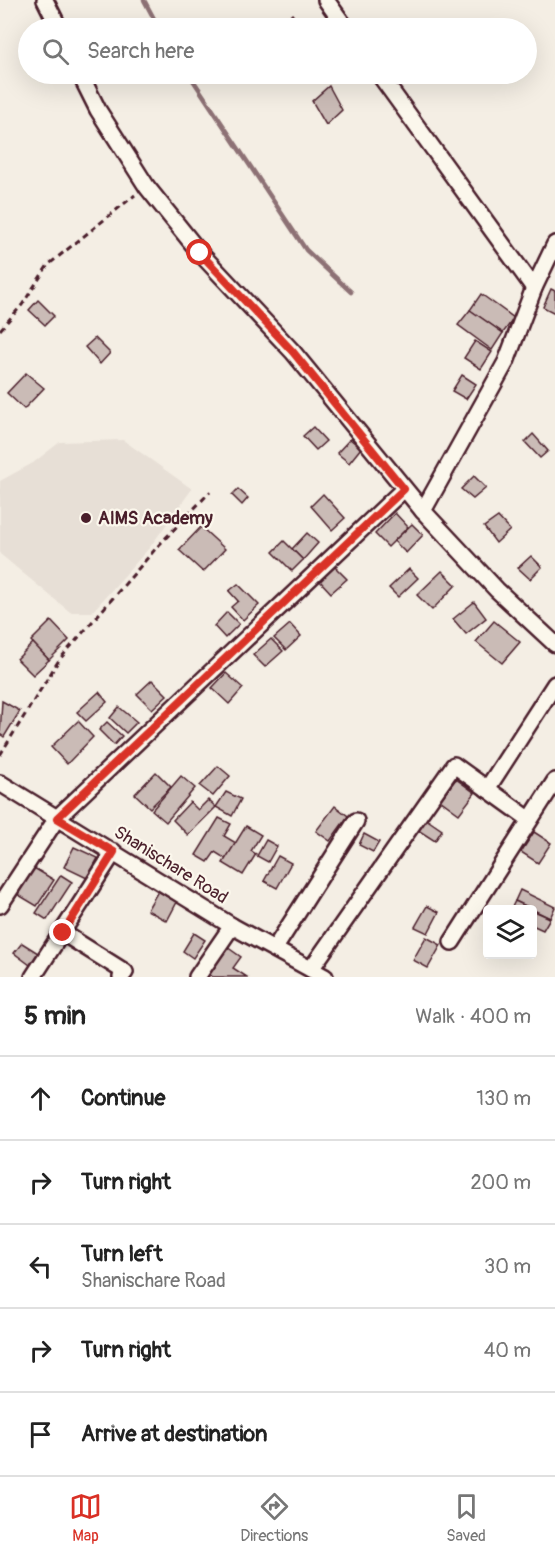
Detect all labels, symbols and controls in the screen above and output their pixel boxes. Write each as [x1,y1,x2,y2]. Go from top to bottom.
search box [18,18,537,84]
icon: search [39,35,72,68]
text: Search here [87,37,194,65]
route start [186,239,212,265]
place label: AIMS Academy [98,507,213,530]
marker: AIMS Academy [79,511,93,525]
street label: Shanischare Road [110,821,232,909]
map controls [483,905,537,959]
button: layers [483,905,537,959]
route end [49,919,75,945]
text: 5 min [24,1000,86,1032]
text: Walk · 400 m [415,1004,531,1029]
icon: ahead [24,1082,57,1115]
text: Continue [81,1084,165,1112]
text: 130 m [476,1086,531,1111]
icon: right [24,1166,57,1199]
text: Turn right [81,1168,171,1196]
text: 200 m [470,1170,531,1195]
text: Turn left [81,1240,163,1268]
icon: left [24,1250,57,1283]
text: 30 m [484,1254,531,1279]
text: Shanischare Road [81,1268,226,1293]
icon: right [24,1334,57,1367]
text: Turn right [81,1336,171,1364]
text: 40 m [484,1338,531,1363]
icon: arrive [24,1418,57,1451]
text: Arrive at destination [81,1420,267,1448]
tab: Map [69,1490,102,1546]
tab: Directions [240,1490,308,1546]
tab: Saved [446,1490,486,1546]

